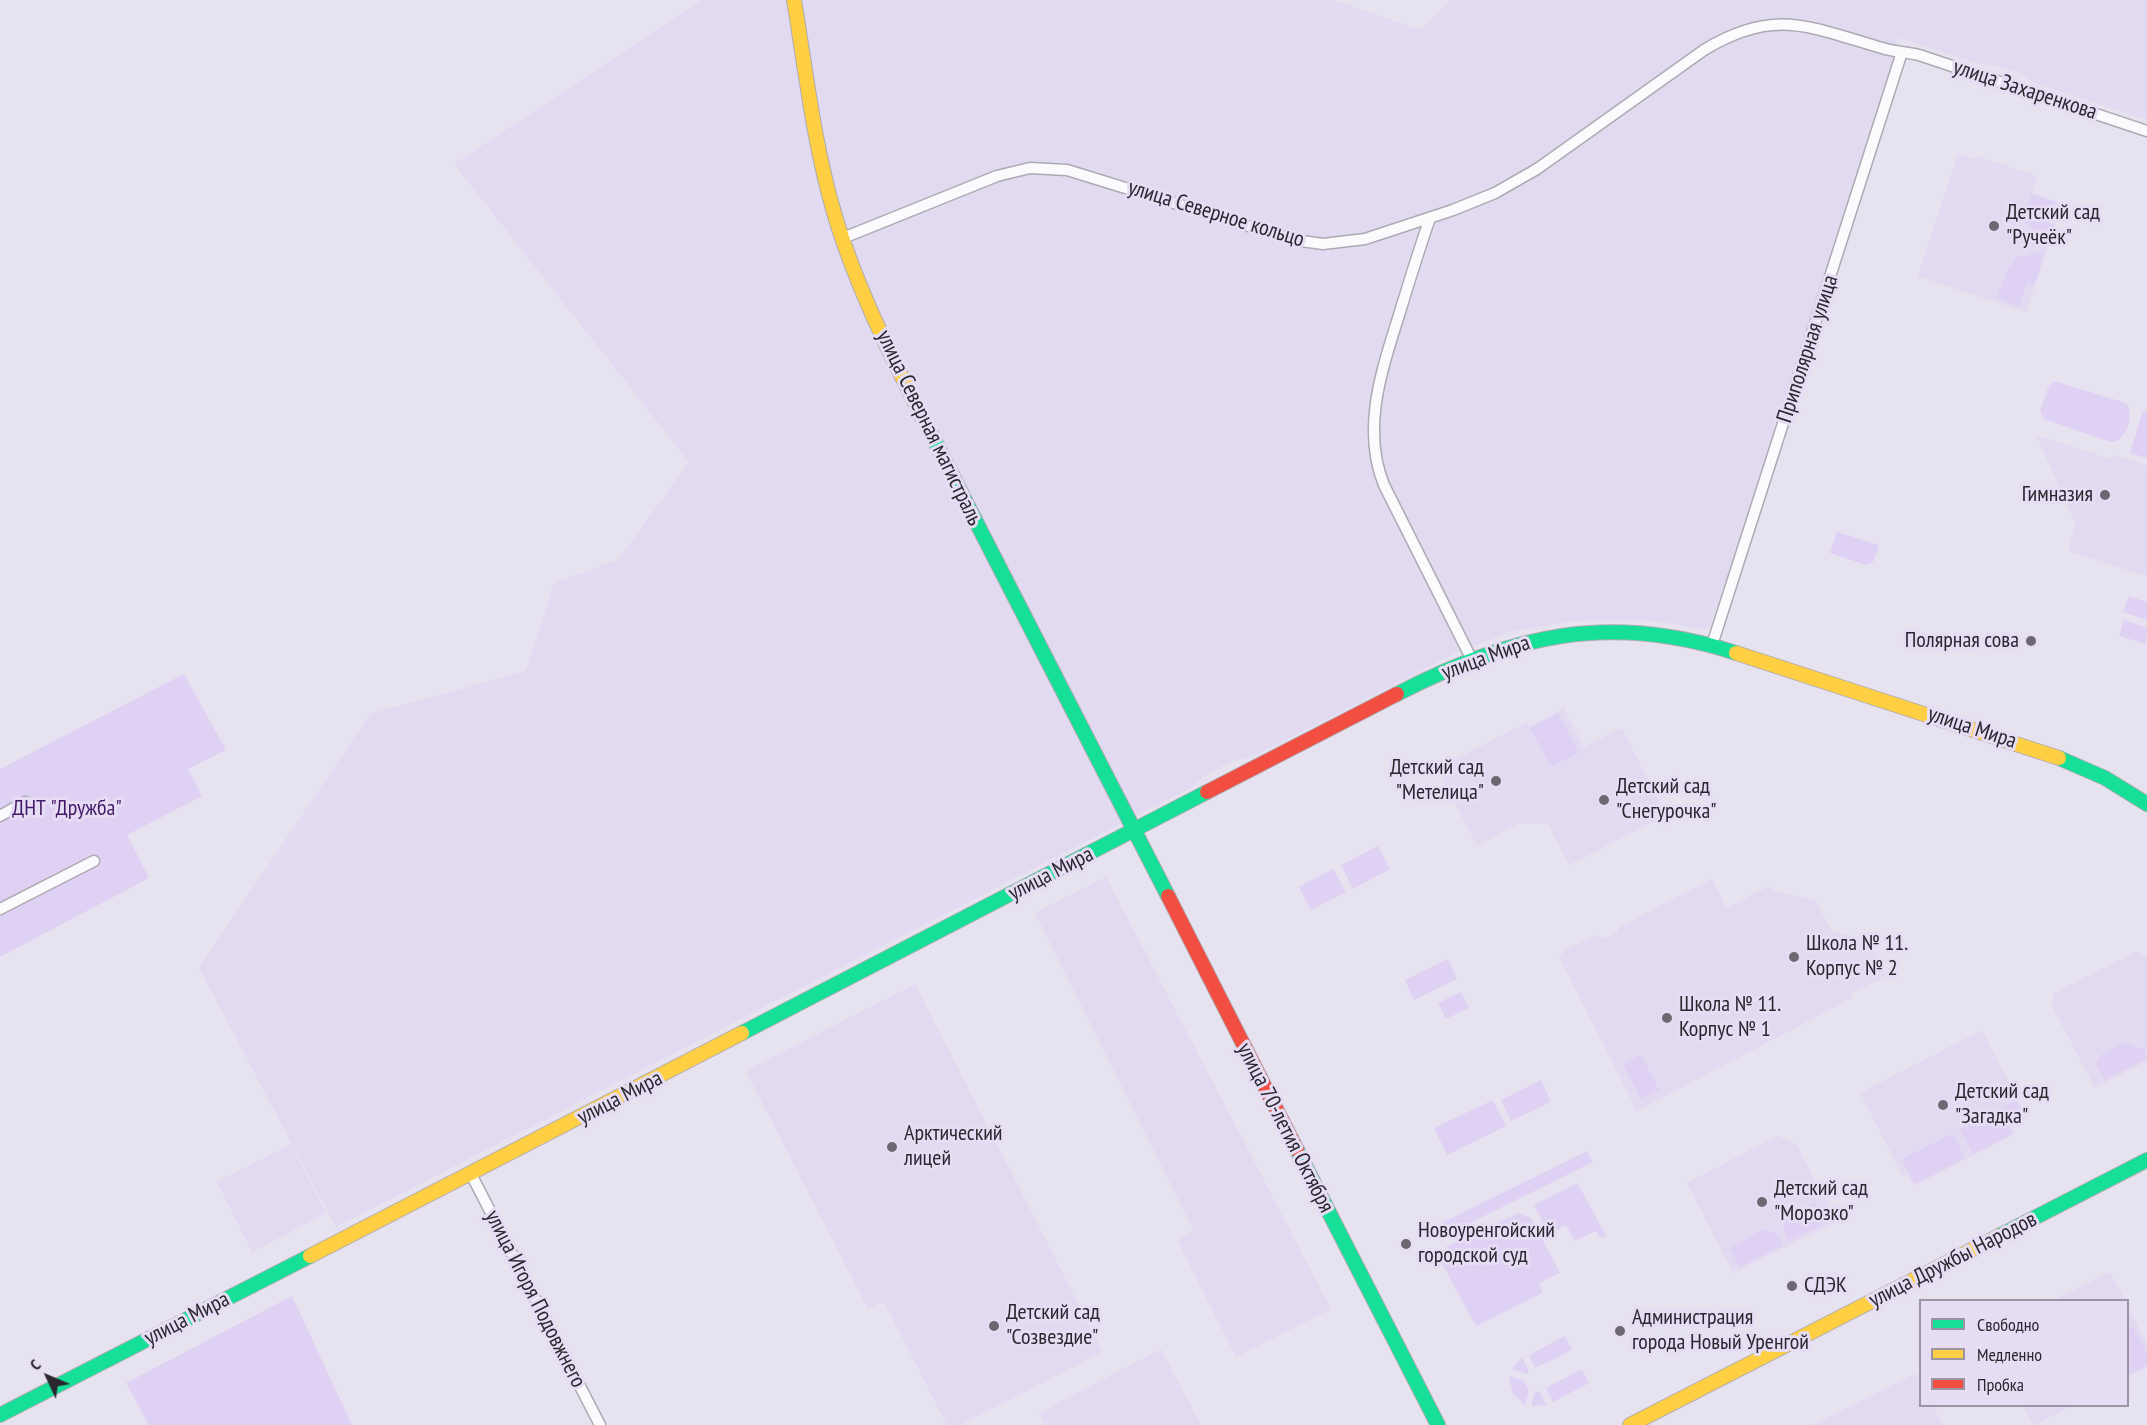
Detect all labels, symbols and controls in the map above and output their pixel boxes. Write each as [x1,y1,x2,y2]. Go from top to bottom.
street label: улица Захаренкова [1950,54,2100,126]
street label: улица Северное кольцо [1125,175,1307,253]
place label: Детский сад "Ручеёк" [2006,200,2100,252]
marker: Детский сад "Ручеёк" [1987,219,2001,233]
street label: Приполярная улица [1772,272,1844,426]
street label: улица Северная магистраль [870,326,988,530]
place label: Гимназия [2022,482,2093,508]
marker: Гимназия [2098,488,2112,502]
place label: Полярная сова [1905,628,2019,654]
street label: улица Мира [1438,630,1534,686]
marker: Полярная сова [2024,634,2038,648]
street label: улица Мира [1924,701,2020,755]
place label: Детский сад "Метелица" [1390,755,1484,806]
marker: Детский сад "Метелица" [1489,774,1503,788]
place label: Детский сад "Снегурочка" [1616,774,1716,825]
marker: Детский сад "Снегурочка" [1597,793,1611,807]
park label: ДНТ "Дружба" [12,796,122,822]
street label: улица Мира [1004,841,1098,907]
place label: Школа № 11. Корпус № 2 [1806,931,1908,982]
marker: Школа № 11. Корпус № 2 [1787,950,1801,964]
place label: Школа № 11. Корпус № 1 [1679,992,1781,1044]
marker: Школа № 11. Корпус № 1 [1660,1011,1674,1025]
street label: улица 70-летия Октября [1231,1039,1339,1217]
street label: улица Мира [573,1065,667,1131]
place label: Детский сад "Загадка" [1955,1079,2049,1130]
marker: Детский сад "Загадка" [1936,1098,1950,1112]
place label: Арктический лицей [904,1121,1002,1172]
marker: Арктический лицей [885,1140,899,1154]
place label: Детский сад "Морозко" [1774,1176,1868,1228]
marker: Детский сад "Морозко" [1755,1195,1769,1209]
street label: улица Игоря Подовжнего [479,1206,591,1392]
street label: улица Дружбы Народов [1865,1206,2041,1314]
place label: Новоуренгойский городской суд [1418,1218,1555,1270]
marker: Новоуренгойский городской суд [1399,1237,1413,1251]
place label: СДЭК [1804,1273,1847,1299]
marker: СДЭК [1785,1279,1799,1293]
street label: улица Мира [140,1286,234,1352]
legend [1919,1299,2129,1407]
place label: Детский сад "Созвездие" [1006,1300,1100,1352]
place label: Администрация города Новый Уренгой [1632,1305,1809,1356]
text: Свободно [1977,1313,2039,1336]
marker: Детский сад "Созвездие" [987,1319,1001,1333]
marker: Администрация города Новый Уренгой [1613,1324,1627,1338]
text: Медленно [1977,1343,2042,1366]
north arrow [18,1347,78,1407]
text: С [25,1355,45,1374]
text: Пробка [1977,1373,2024,1396]

